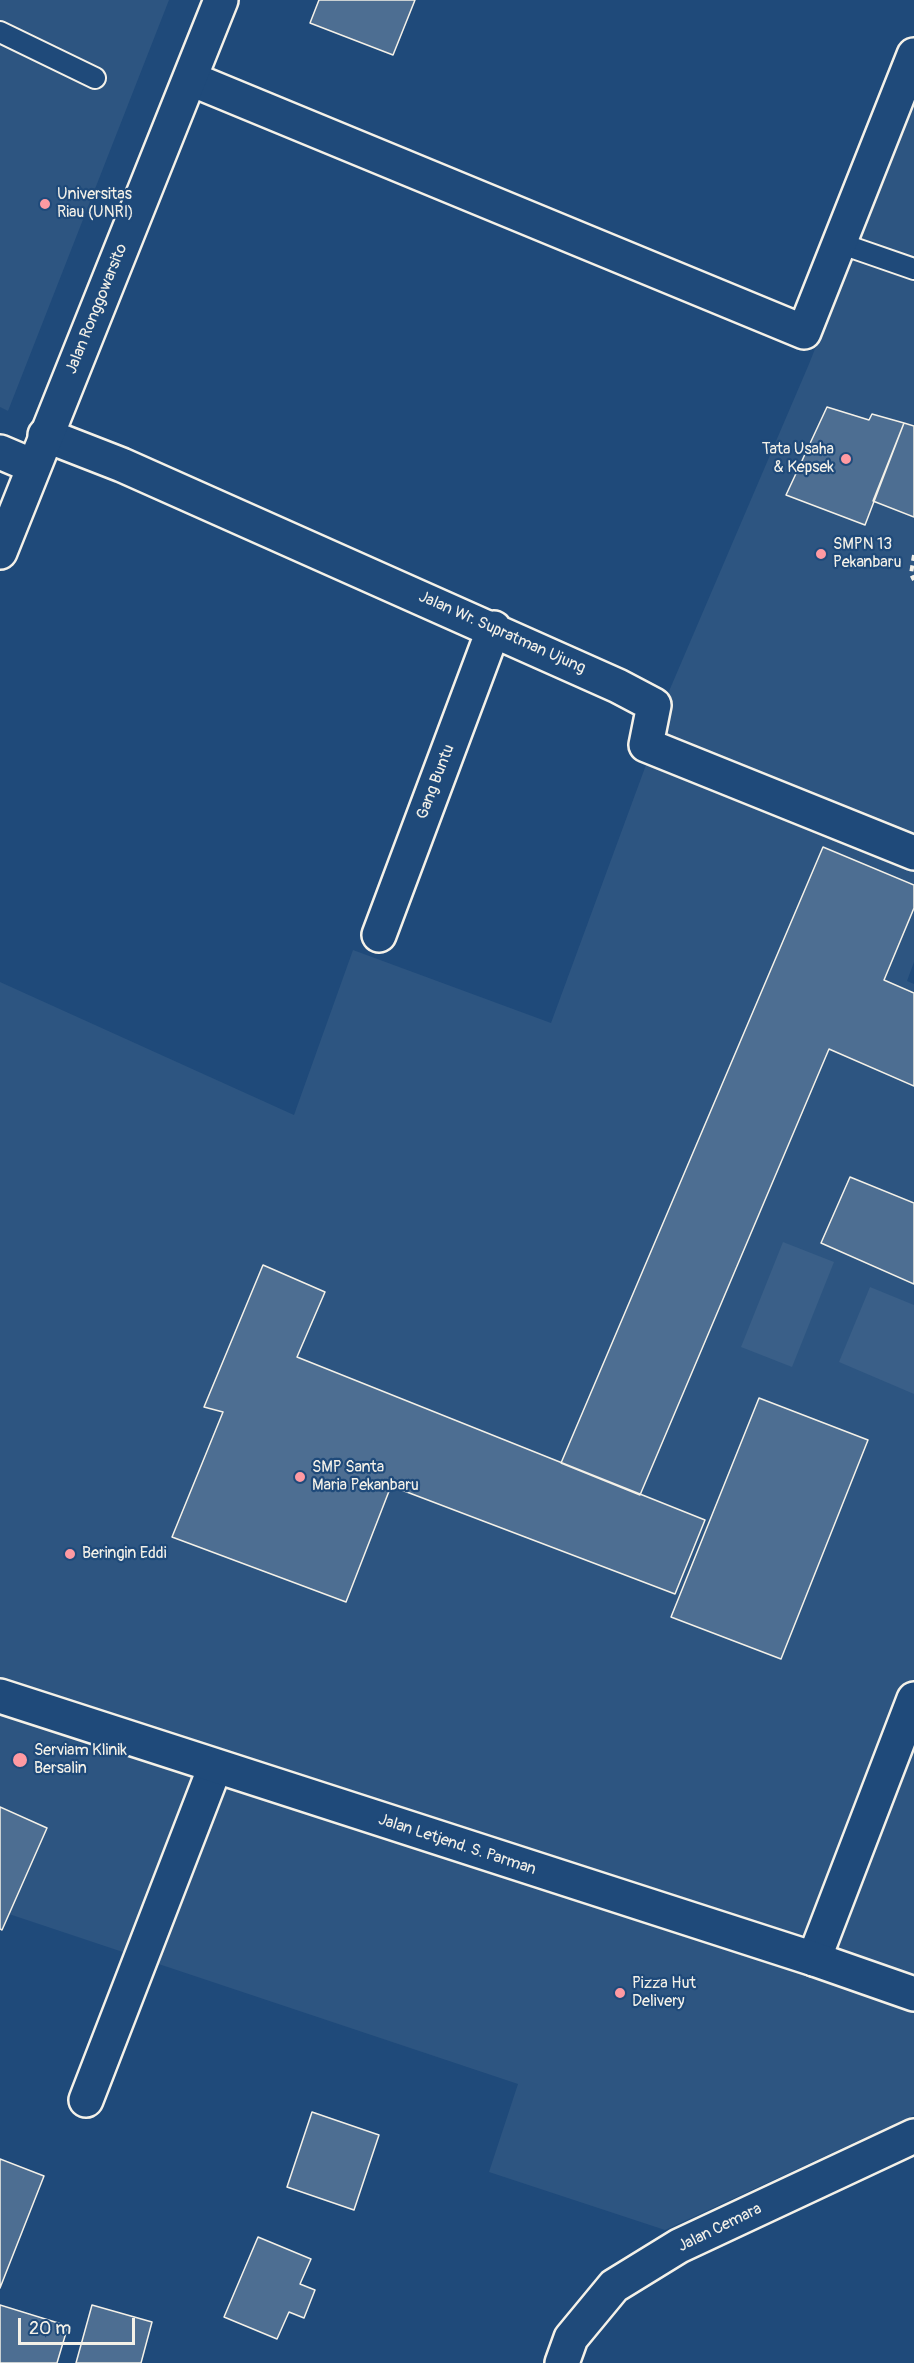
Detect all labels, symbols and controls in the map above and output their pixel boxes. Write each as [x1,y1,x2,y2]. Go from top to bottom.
place label: Universitas Riau (UNRI) [57,185,134,223]
marker: Universitas Riau (UNRI) [38,197,52,211]
street label: Jalan Ronggowarsito [62,241,132,377]
place label: Tata Usaha & Kepsek [762,440,834,478]
marker: Tata Usaha & Kepsek [839,452,853,466]
place label: SMPN 13 Pekanbaru [833,535,901,573]
marker: SMPN 13 Pekanbaru [814,547,828,561]
street label: Jalan Wr. Supratman Ujung [416,587,588,679]
street label: Gang Buntu [413,742,459,822]
place label: SMP Santa Maria Pekanbaru [312,1458,419,1496]
marker: SMP Santa Maria Pekanbaru [293,1470,307,1484]
place label: Beringin Eddi [82,1544,167,1564]
marker: Beringin Eddi [63,1547,77,1561]
place label: Serviam Klinik Bersalin [34,1741,127,1779]
marker: Serviam Klinik Bersalin [11,1751,29,1769]
street label: Jalan Letjend. S. Parman [376,1810,538,1880]
place label: Pizza Hut Delivery [632,1974,696,2012]
marker: Pizza Hut Delivery [613,1986,627,2000]
street label: Jalan Cemara [675,2199,765,2257]
scale bar [21,2306,138,2344]
text: 20 m [29,2317,71,2340]

